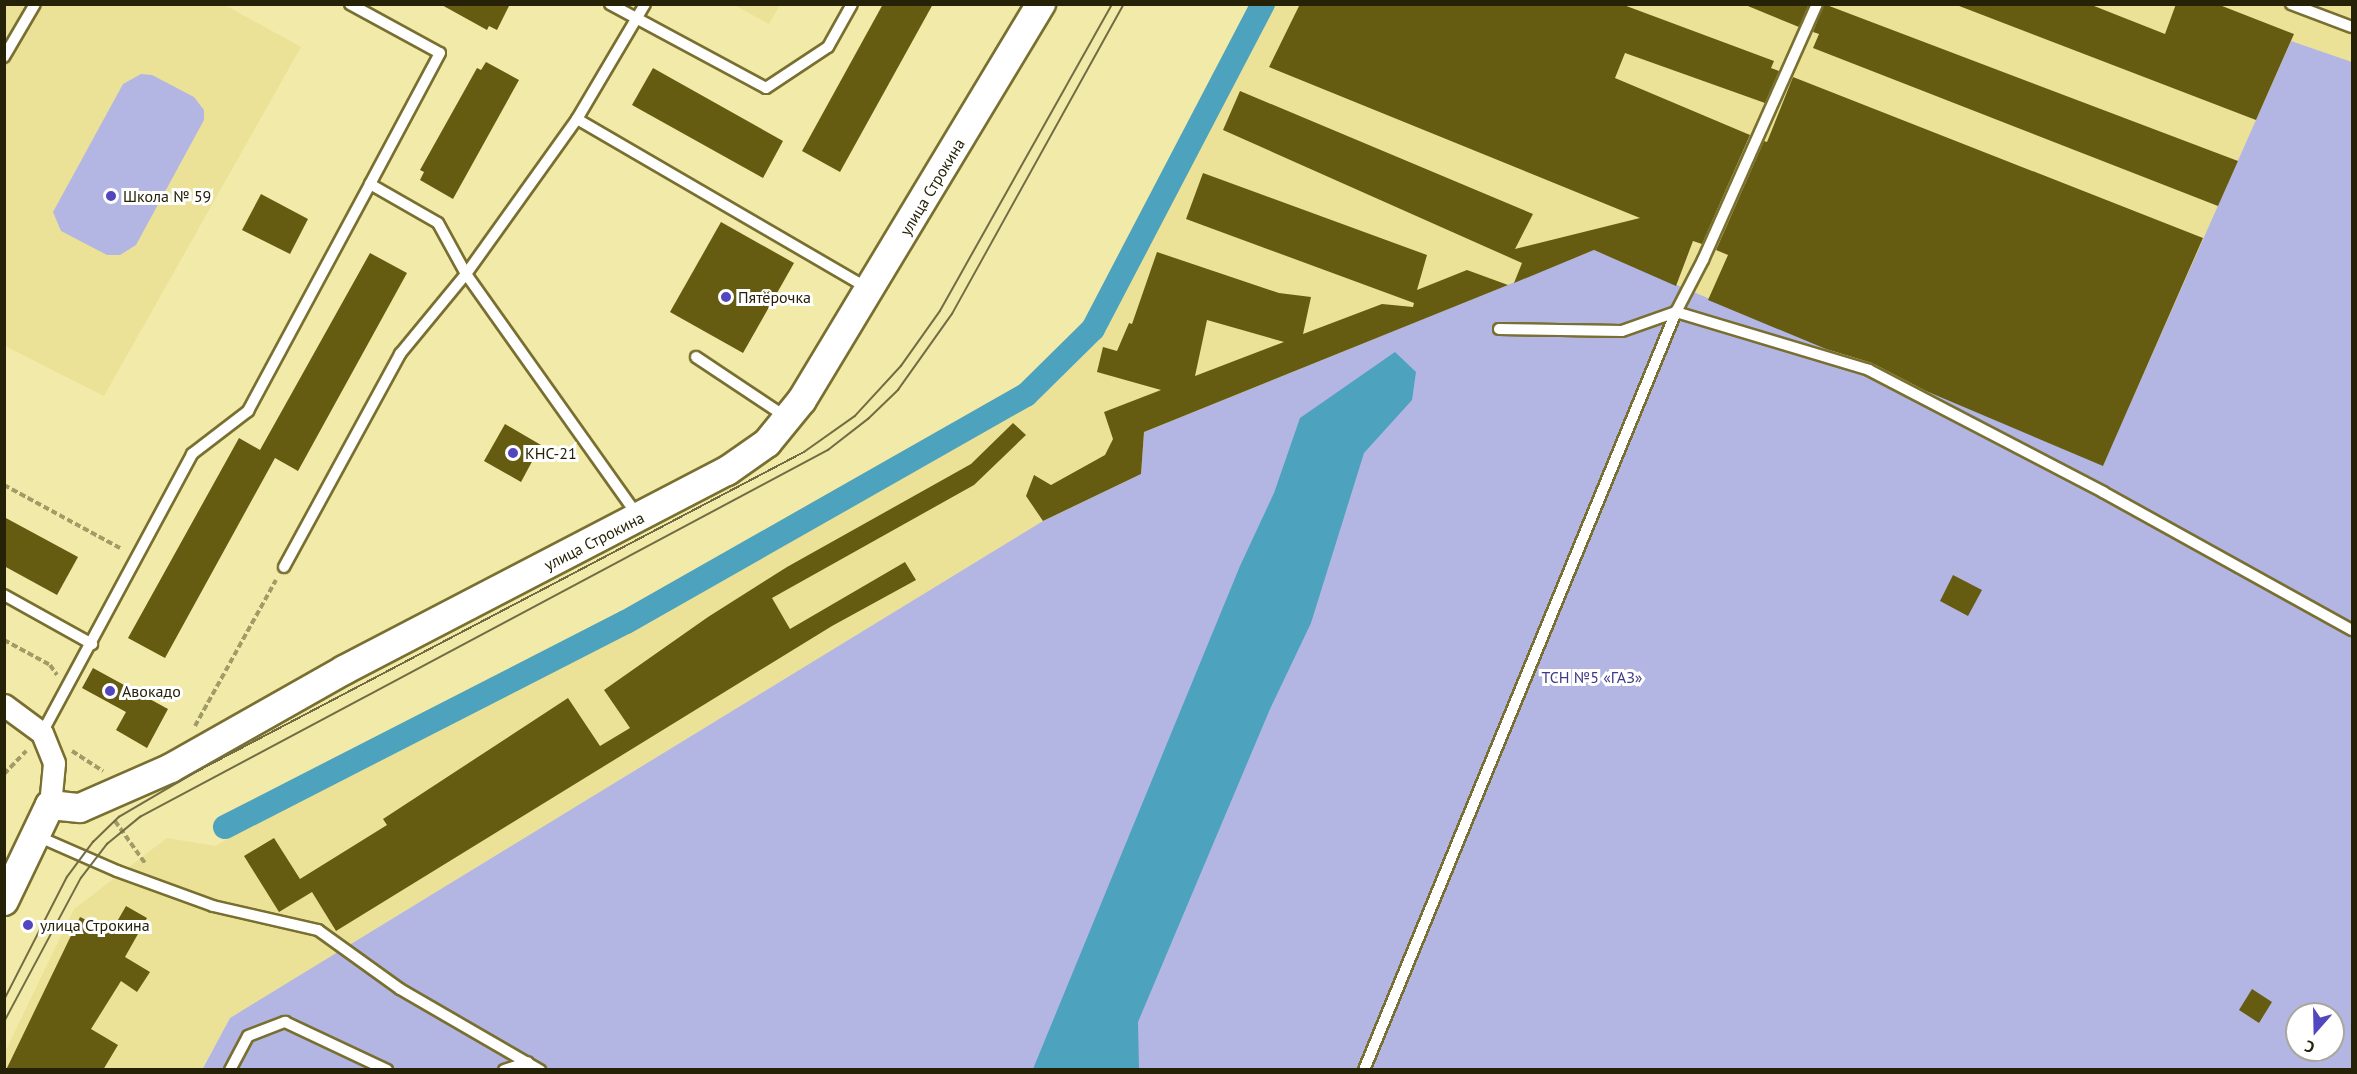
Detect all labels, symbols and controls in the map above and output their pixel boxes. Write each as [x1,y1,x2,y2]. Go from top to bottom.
street label: улица Строкина [896,135,968,239]
place label: Школа № 59 [123,186,211,206]
marker: Школа № 59 [104,189,118,203]
place label: Пятёрочка [738,287,811,307]
marker: Пятёрочка [719,290,733,304]
place label: КНС-21 [525,443,577,463]
marker: КНС-21 [506,446,520,460]
street label: улица Строкина [541,508,647,574]
park label: ТСН №5 «ГАЗ» [1542,667,1642,687]
place label: Авокадо [122,681,181,701]
marker: Авокадо [103,684,117,698]
place label: улица Строкина [40,915,150,935]
marker: улица Строкина [21,918,35,932]
north arrow [2285,1002,2345,1062]
text: С [2302,1036,2317,1058]

